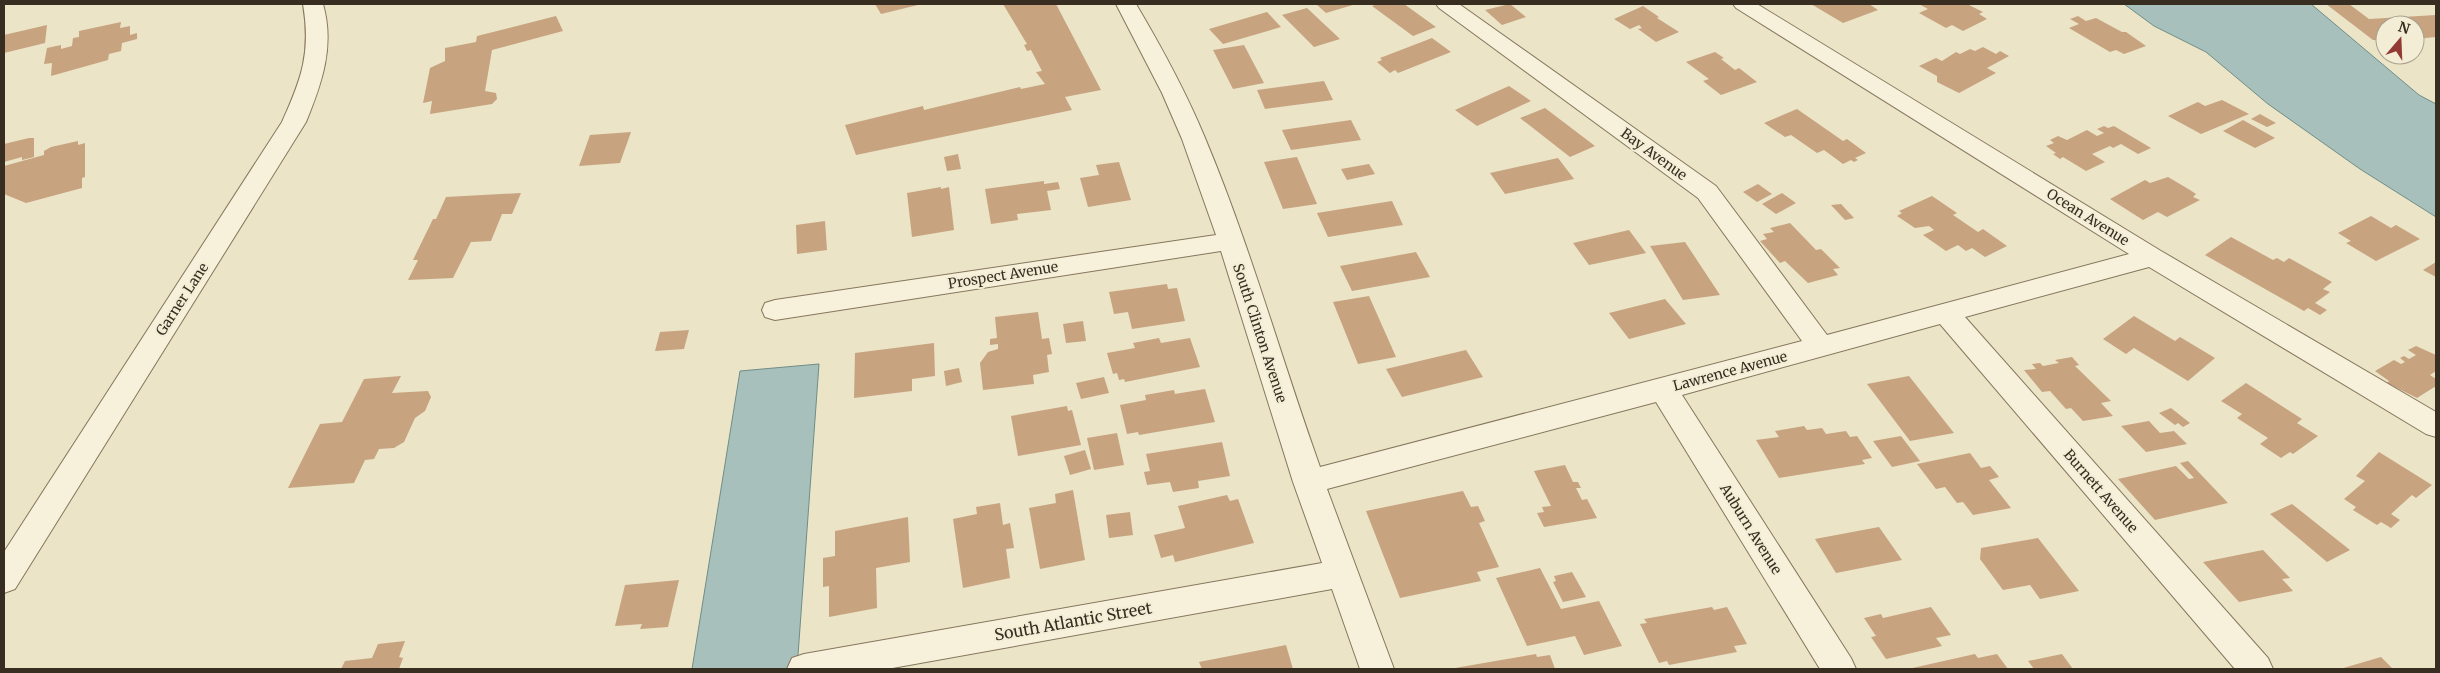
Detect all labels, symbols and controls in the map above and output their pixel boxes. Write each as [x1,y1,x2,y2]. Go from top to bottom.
north arrow [2375,15,2425,65]
text: N [2396,17,2412,38]
street label: Bay Avenue [1617,124,1691,184]
street label: Ocean Avenue [2043,184,2133,250]
street label: Prospect Avenue [947,257,1059,293]
street label: Garner Lane [152,259,212,339]
street label: South Clinton Avenue [1229,261,1291,405]
street label: Lawrence Avenue [1671,347,1789,395]
street label: Burnett Avenue [2060,446,2142,536]
street label: Auburn Avenue [1715,480,1786,578]
street label: South Atlantic Street [993,597,1154,645]

